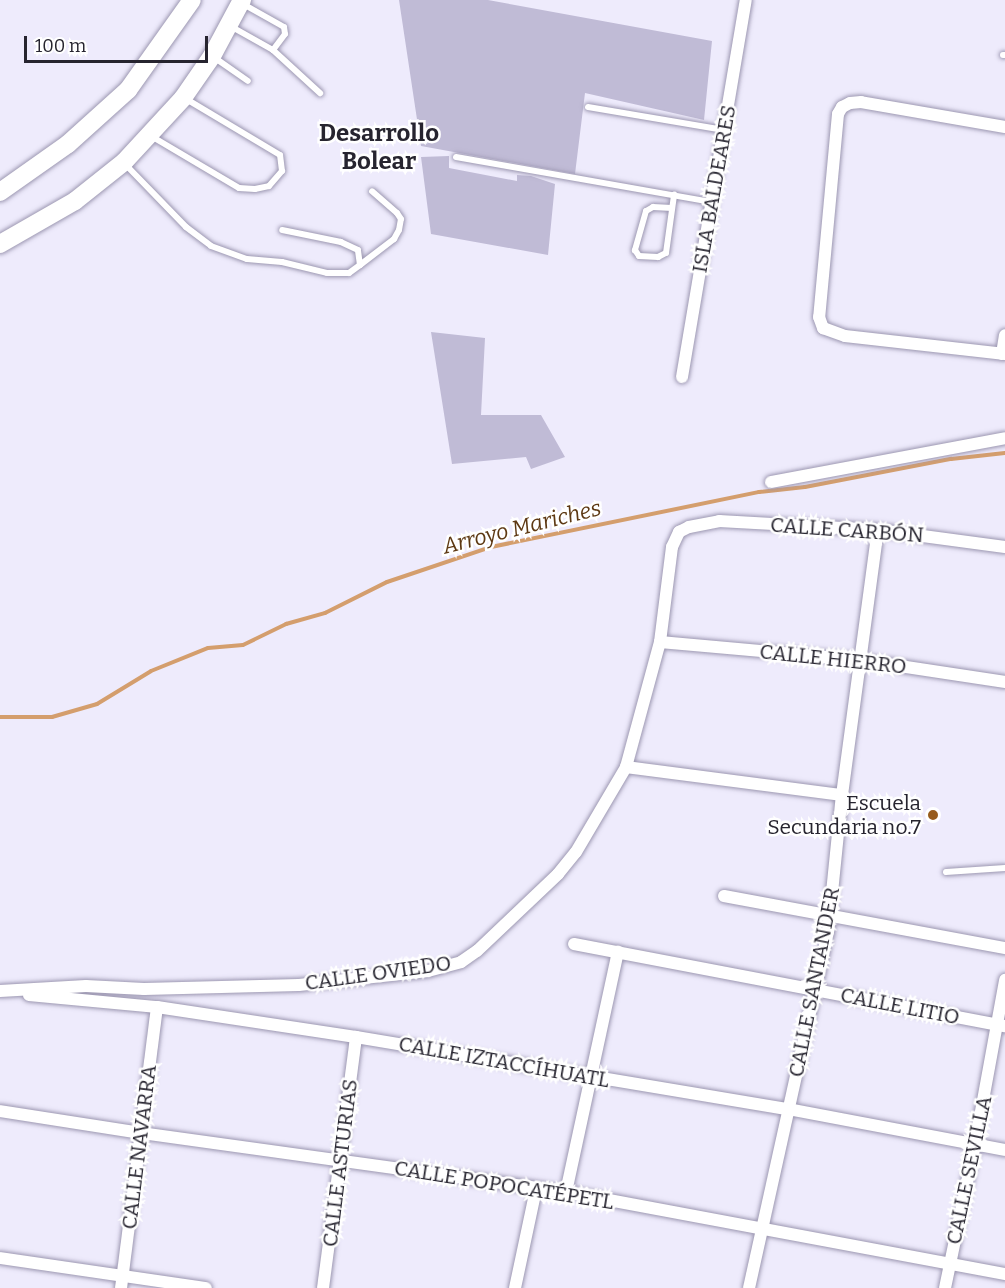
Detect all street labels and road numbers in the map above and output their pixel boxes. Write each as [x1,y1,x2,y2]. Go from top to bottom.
street label: ISLA BALDEARES [687,103,741,275]
street label: CALLE CARBÓN [769,512,925,548]
street label: CALLE HIERRO [758,639,908,679]
street label: CALLE SANTANDER [783,885,845,1079]
street label: CALLE OVIEDO [303,950,453,996]
street label: CALLE LITIO [838,982,962,1030]
street label: CALLE IZTACCÍHUATL [397,1031,611,1093]
street label: CALLE NAVARRA [116,1063,162,1231]
street label: CALLE ASTURIAS [317,1078,363,1248]
street label: CALLE SEVILLA [941,1093,997,1247]
street label: CALLE POPOCATÉPETL [392,1155,616,1215]

